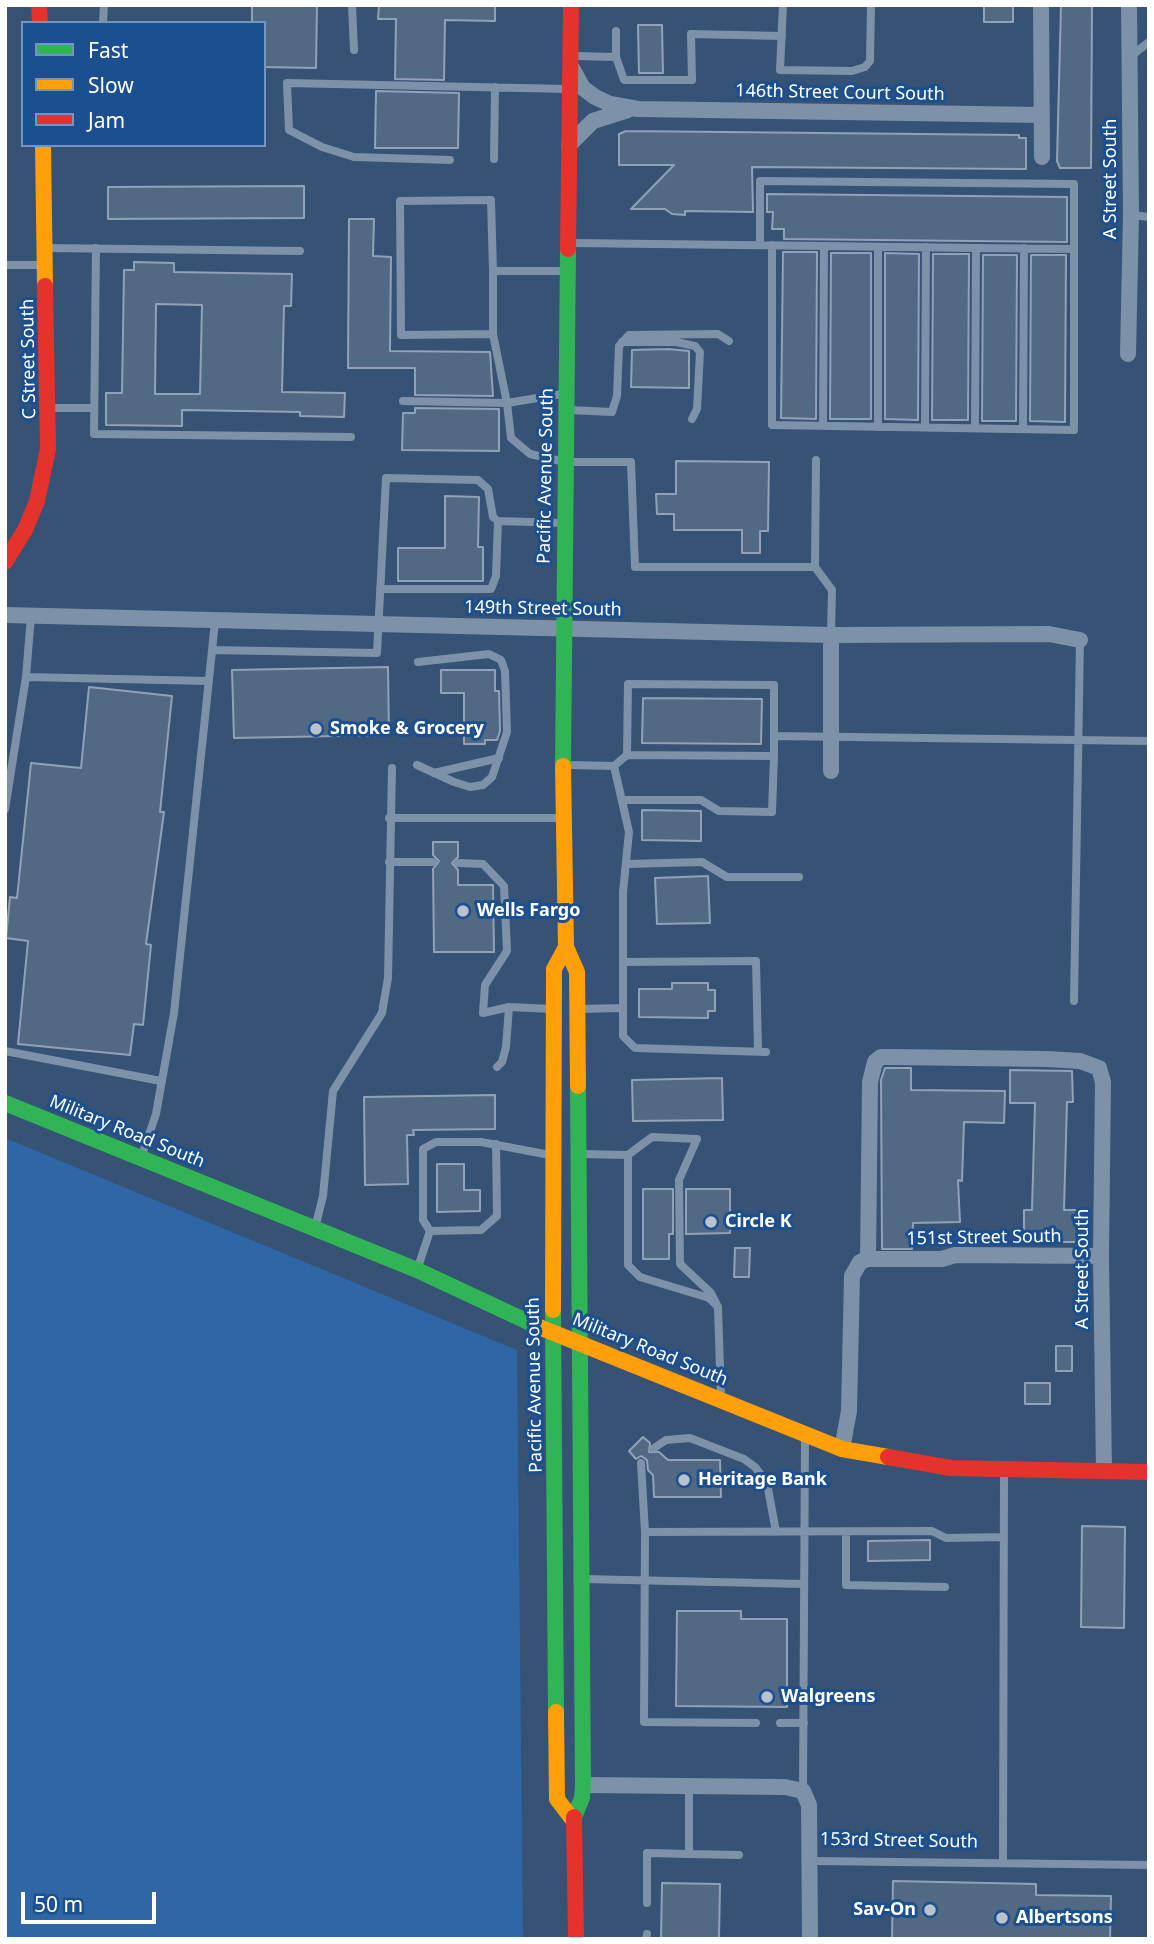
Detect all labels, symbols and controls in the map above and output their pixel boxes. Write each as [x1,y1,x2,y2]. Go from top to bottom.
legend [21,21,266,147]
text: Fast [88,36,128,64]
text: Slow [88,71,134,99]
street label: 146th Street Court South [735,80,945,106]
text: Jam [88,106,125,134]
street label: A Street South [1100,119,1122,239]
street label: C Street South [17,299,41,419]
street label: Pacific Avenue South [534,388,558,564]
street label: 149th Street South [464,597,622,621]
place label: Smoke & Grocery [330,718,484,740]
marker: Smoke & Grocery [308,721,324,737]
place label: Wells Fargo [477,900,580,922]
marker: Wells Fargo [455,903,471,919]
street label: Military Road South [46,1091,208,1173]
street label: A Street South [1072,1209,1094,1329]
place label: Circle K [725,1211,792,1233]
marker: Circle K [703,1214,719,1230]
street label: 151st Street South [906,1226,1062,1250]
street label: Pacific Avenue South [523,1297,547,1473]
street label: Military Road South [569,1309,731,1391]
place label: Heritage Bank [698,1469,827,1491]
marker: Heritage Bank [676,1472,692,1488]
place label: Walgreens [781,1686,875,1708]
marker: Walgreens [759,1689,775,1705]
street label: 153rd Street South [820,1829,978,1853]
scale bar [24,1878,159,1922]
text: 50 m [34,1890,83,1918]
place label: Sav-On [853,1899,916,1921]
marker: Sav-On [922,1902,938,1918]
place label: Albertsons [1016,1907,1113,1929]
marker: Albertsons [994,1910,1010,1926]

